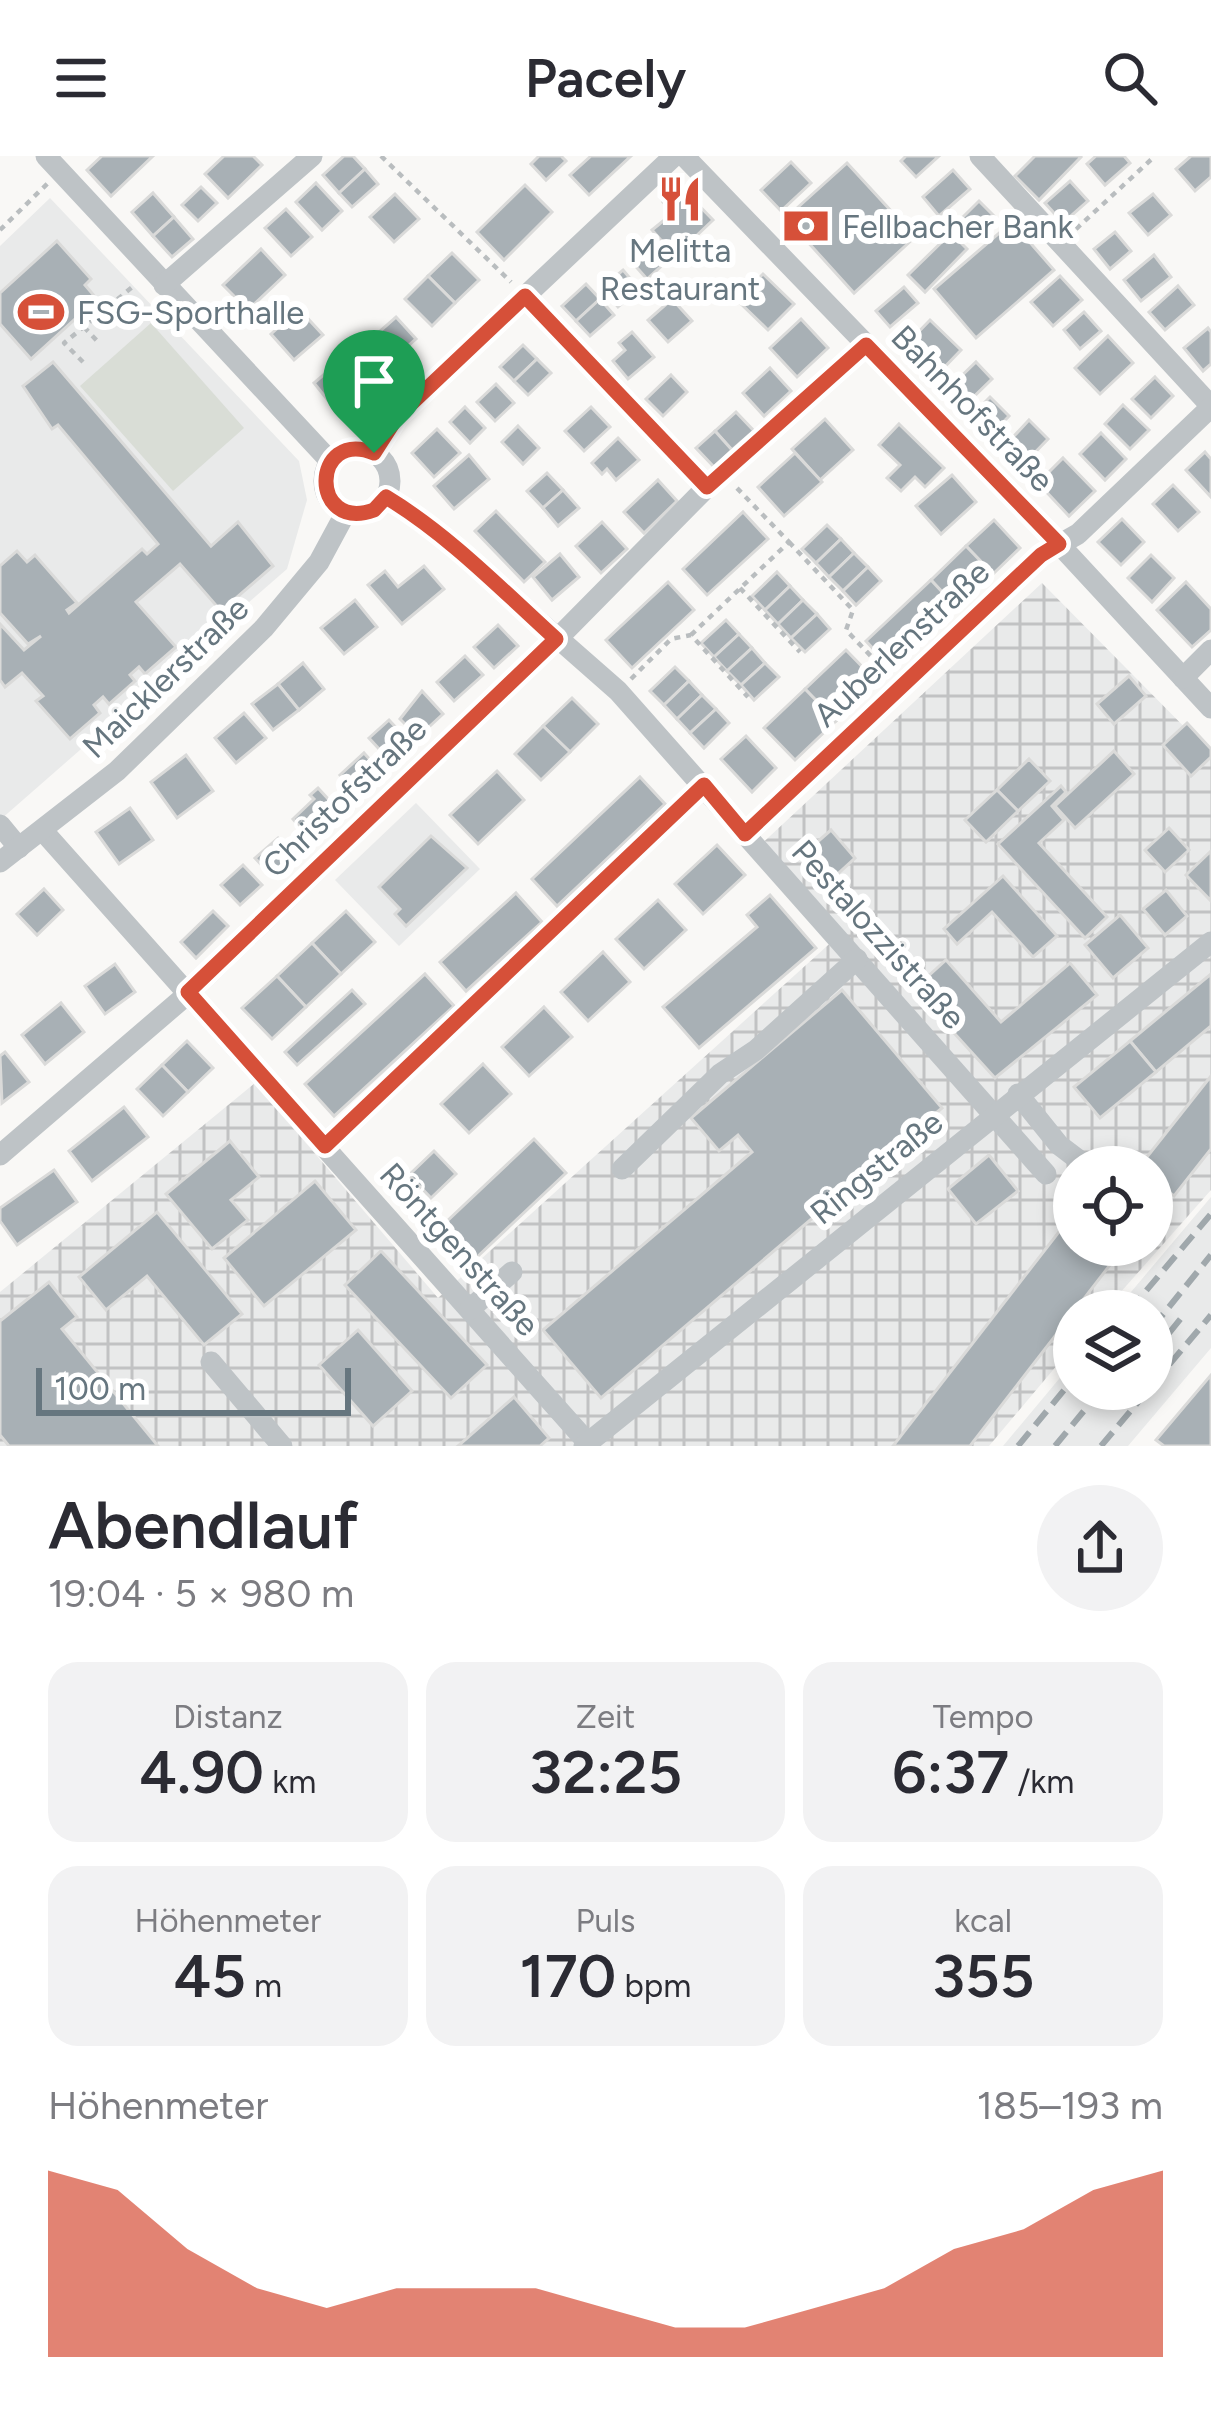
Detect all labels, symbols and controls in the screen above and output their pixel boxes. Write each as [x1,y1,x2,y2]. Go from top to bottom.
icon: menu [48,45,114,111]
icon: search [1097,45,1163,111]
text: Pacely [525,46,686,111]
restaurant icon: Melitta Restaurant [655,174,705,224]
bank icon: Fellbacher Bank [781,201,831,251]
place label: Fellbacher Bank [842,207,1073,246]
place label: Melitta Restaurant [600,231,760,308]
sports icon: FSG-Sporthalle [16,287,66,337]
place label: FSG-Sporthalle [77,293,304,332]
street label: Bahnhofstraße [884,317,1062,500]
pin [323,330,425,453]
icon: arrive [341,348,407,414]
street label: Auberlenstraße [806,552,997,735]
street label: Maicklerstraße [74,589,256,766]
street label: Christofstraße [254,709,434,885]
street label: Pestalozzistraße [784,832,974,1037]
street label: Ringstraße [802,1102,950,1232]
map controls [1053,1146,1173,1410]
button: locate [1053,1146,1173,1266]
street label: Röntgenstraße [372,1155,547,1344]
button: layers [1053,1290,1173,1410]
scale bar [36,1362,351,1415]
text: 100 m [54,1369,146,1408]
text: Abendlauf [48,1485,359,1565]
button: share [1037,1485,1163,1611]
text: 19:04 · 5 × 980 m [48,1570,354,1617]
text: Distanz [173,1697,283,1736]
text: Zeit [576,1697,635,1736]
text: Tempo [933,1697,1034,1736]
text: 4.90 [139,1736,264,1808]
text: 32:25 [529,1736,682,1808]
text: 6:37 [892,1736,1009,1808]
text: km [264,1762,316,1801]
text: /km [1009,1762,1074,1801]
text: Höhenmeter [135,1901,321,1940]
text: Puls [575,1901,636,1940]
text: kcal [954,1901,1012,1940]
text: 45 [174,1940,246,2012]
text: 170 [520,1940,616,2012]
text: 355 [932,1940,1034,2012]
text: m [246,1966,282,2005]
text: bpm [616,1966,691,2005]
text: Höhenmeter [48,2082,268,2129]
text: 185–193 m [977,2082,1163,2129]

